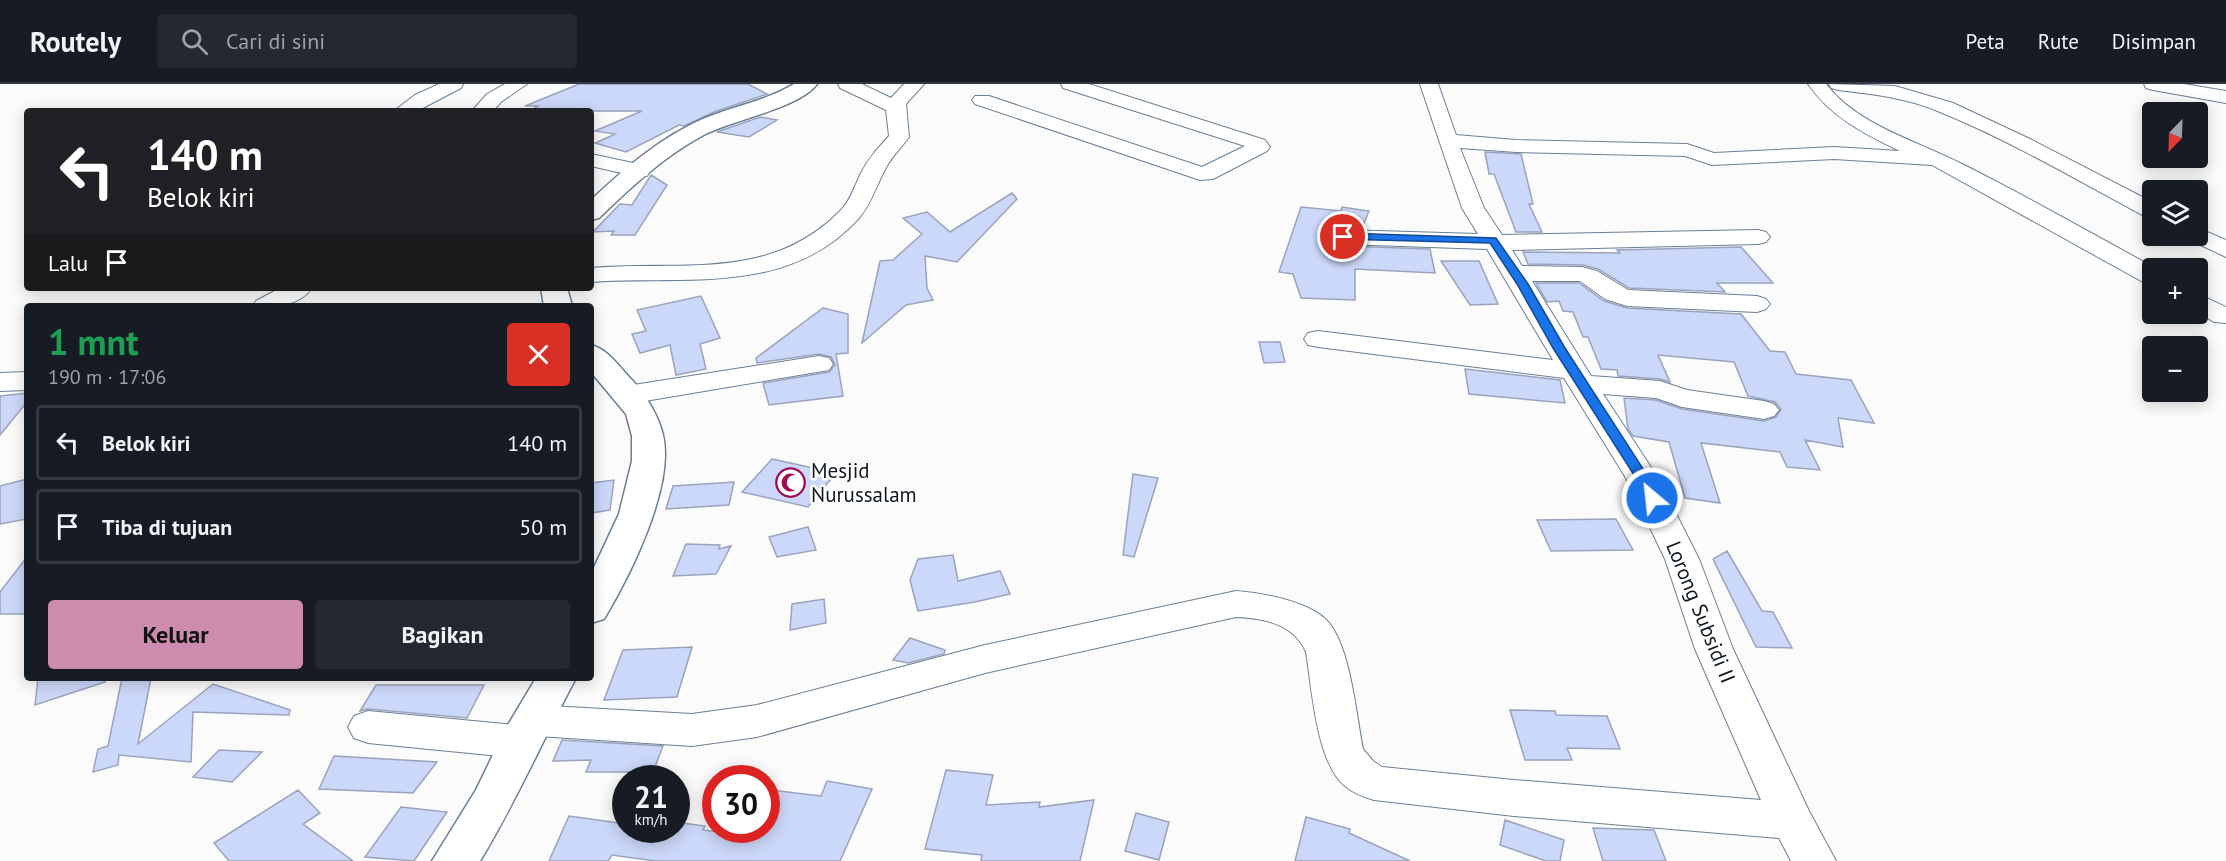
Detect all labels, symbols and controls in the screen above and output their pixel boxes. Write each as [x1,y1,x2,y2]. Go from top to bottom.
search box [157,14,577,68]
text: Routely [30,23,121,60]
icon: search [178,25,211,58]
text: Cari di sini [226,27,325,55]
text: Peta [1965,28,2005,55]
text: Rute [2038,28,2079,55]
text: Disimpan [2112,28,2196,55]
north arrow [2142,102,2208,168]
map controls [2142,102,2208,402]
text: 140 m [147,127,263,182]
icon: left [48,132,126,210]
text: Belok kiri [147,180,255,214]
button: layers [2142,180,2208,246]
pin [1317,211,1368,262]
icon: arrive [1326,220,1359,253]
icon: arrive [100,246,133,279]
text: Lalu [48,249,88,277]
button: + [2142,258,2208,324]
text: 1 mnt [48,318,139,365]
button: close [507,323,570,386]
button: − [2142,336,2208,402]
text: 190 m · 17:06 [48,364,166,390]
icon: left [51,426,84,459]
text: Belok kiri [102,429,191,457]
text: 140 m [507,429,567,457]
place label: Mesjid Nurussalam [811,457,917,508]
mosque icon: Mesjid Nurussalam [774,466,806,498]
position arrow [1620,466,1684,530]
icon: arrive [51,510,84,543]
text: Tiba di tujuan [102,513,232,541]
text: 50 m [519,513,567,541]
street label: Lorong Subsidi II [1660,537,1742,687]
button: Keluar [48,600,303,669]
button: Bagikan [315,600,570,669]
speed limit sign: 30 [702,765,780,843]
text: 21 [634,777,668,816]
text: km/h [635,810,667,829]

